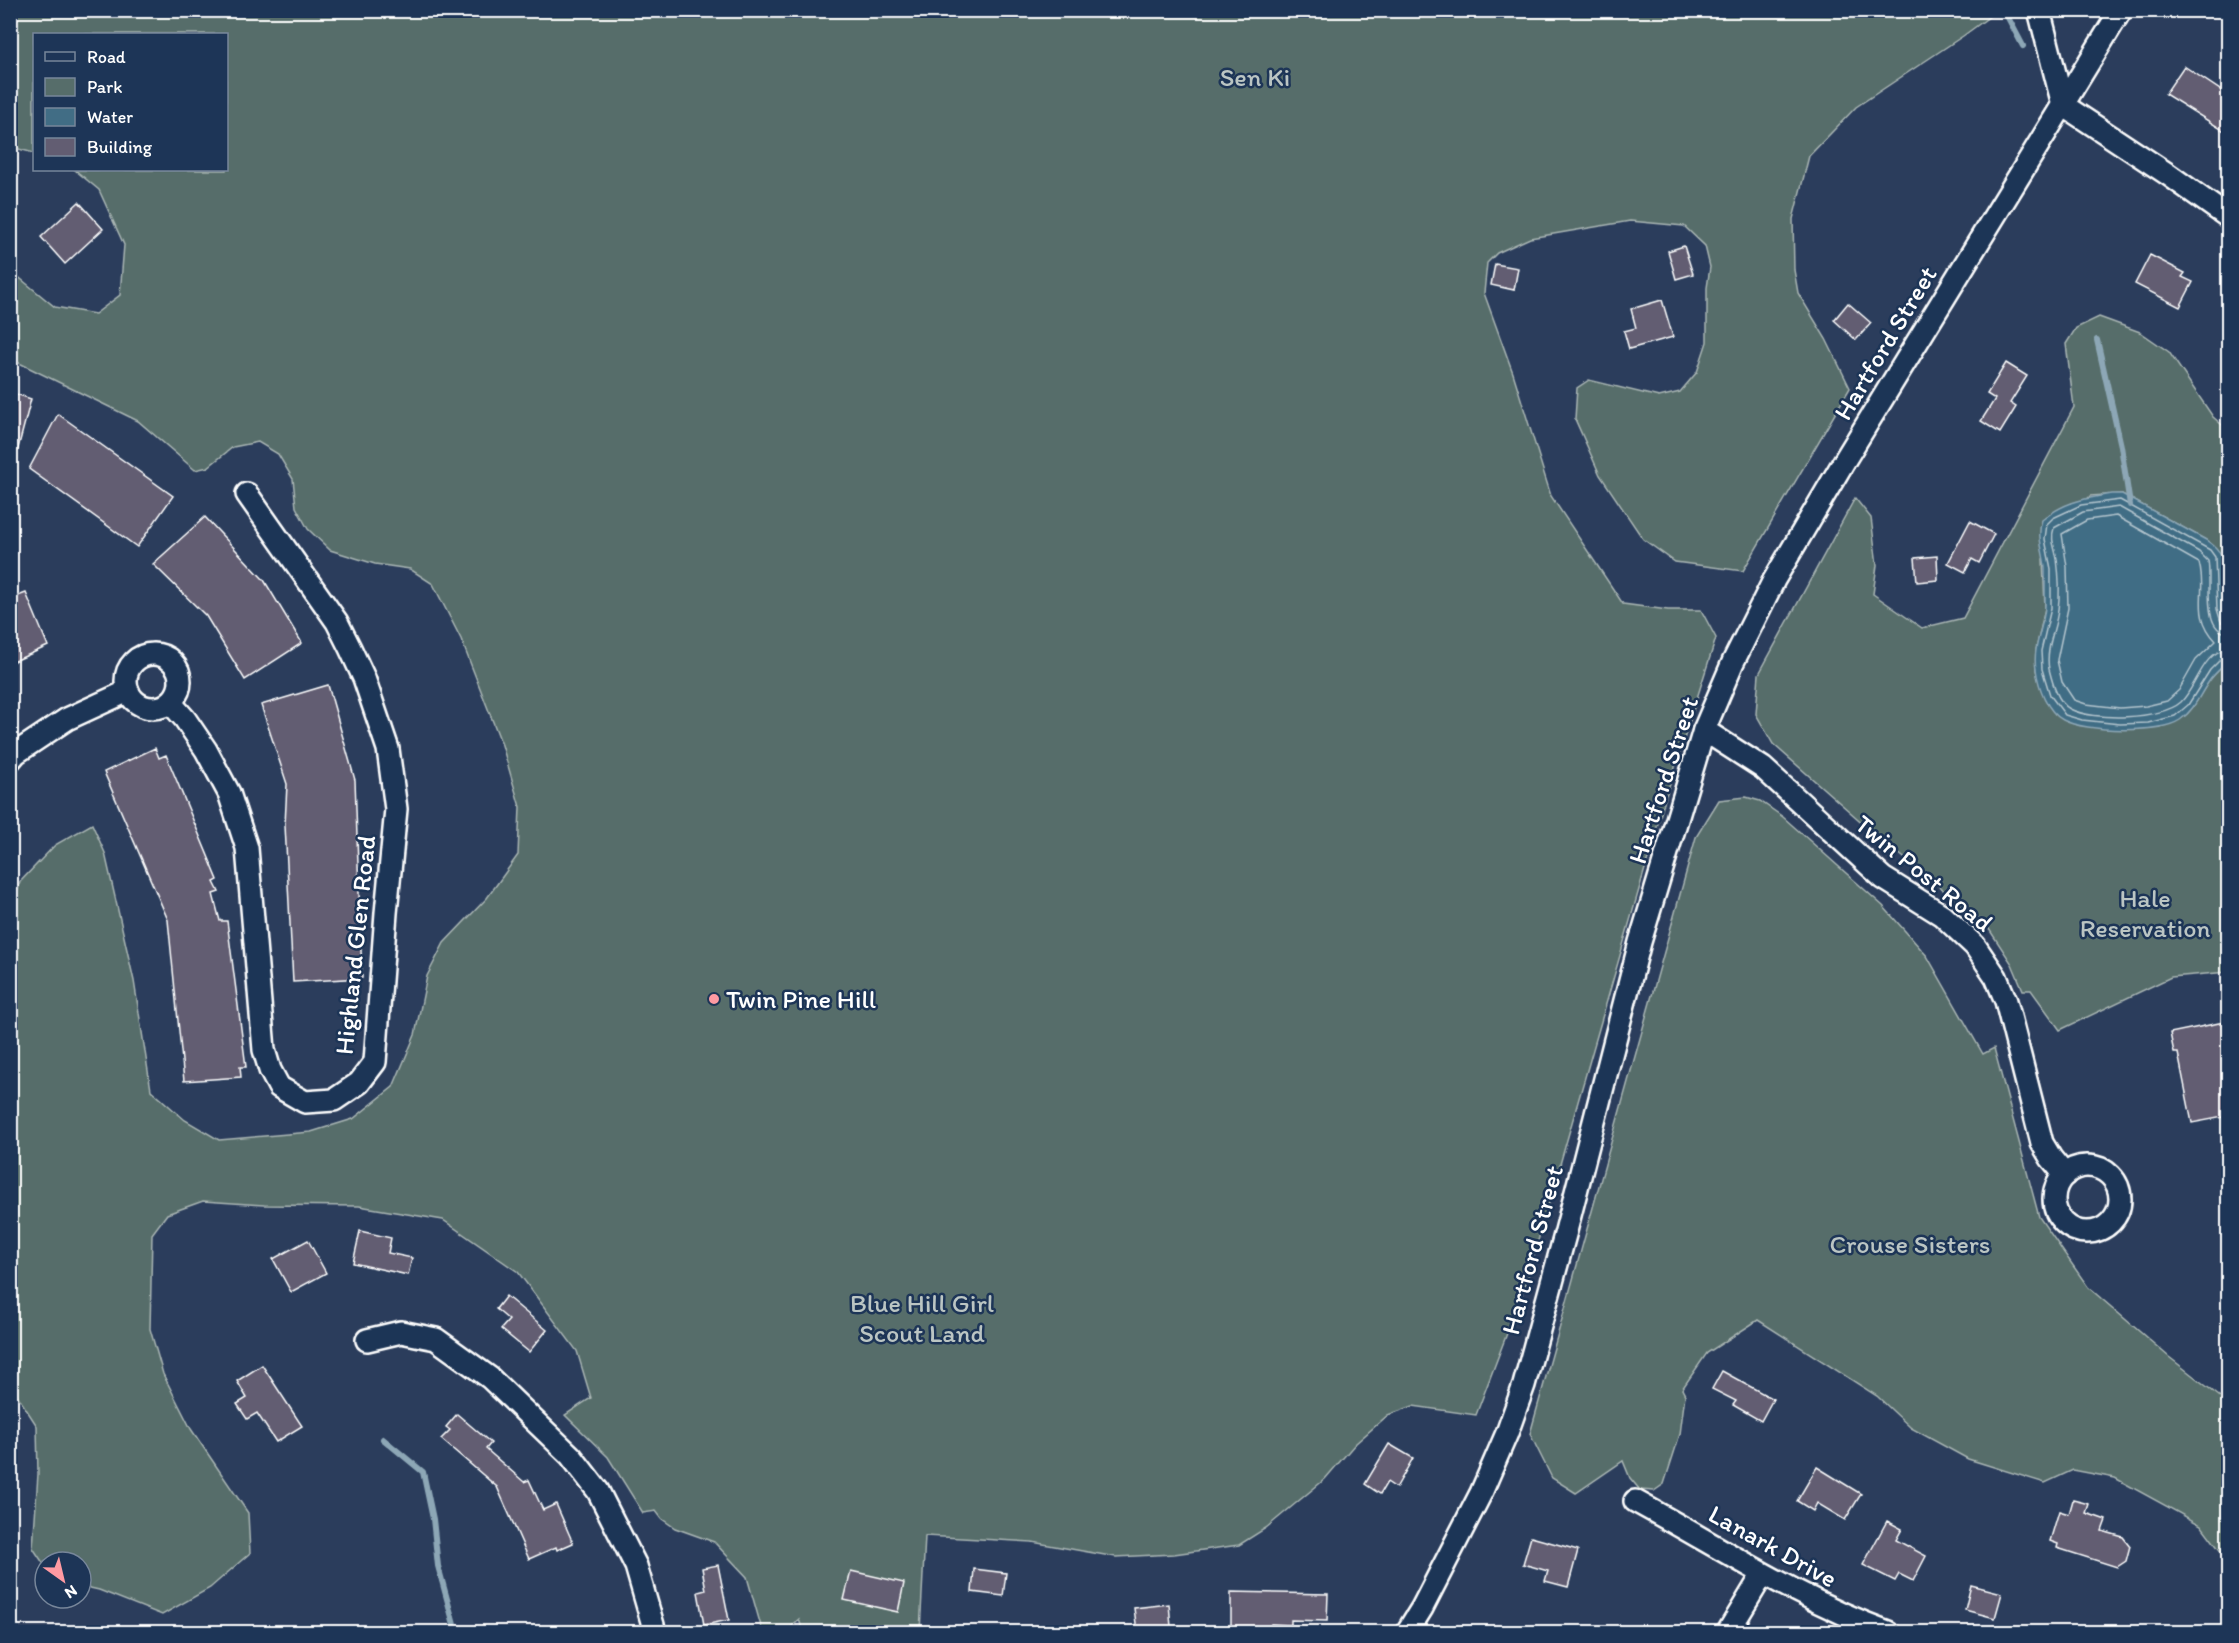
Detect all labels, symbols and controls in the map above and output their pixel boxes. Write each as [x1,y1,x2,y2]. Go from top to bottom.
legend [33,33,228,171]
text: Road [87,46,126,68]
park label: Sen Ki [1220,61,1290,93]
text: Park [87,76,122,98]
text: Water [87,106,133,128]
text: Building [87,136,153,158]
street label: Hartford Street [1826,260,1944,426]
street label: Hartford Street [1621,692,1705,868]
street label: Twin Post Road [1849,808,2000,938]
street label: Highland Glen Road [328,834,382,1056]
park label: Hale Reservation [2080,882,2210,944]
place label: Twin Pine Hill [726,983,876,1015]
marker: Twin Pine Hill [707,992,721,1006]
street label: Hartford Street [1494,1162,1570,1338]
park label: Crouse Sisters [1830,1228,1990,1260]
park label: Blue Hill Girl Scout Land [850,1287,994,1349]
street label: Lanark Drive [1703,1498,1843,1594]
north arrow [33,1550,93,1610]
text: N [61,1581,81,1603]

